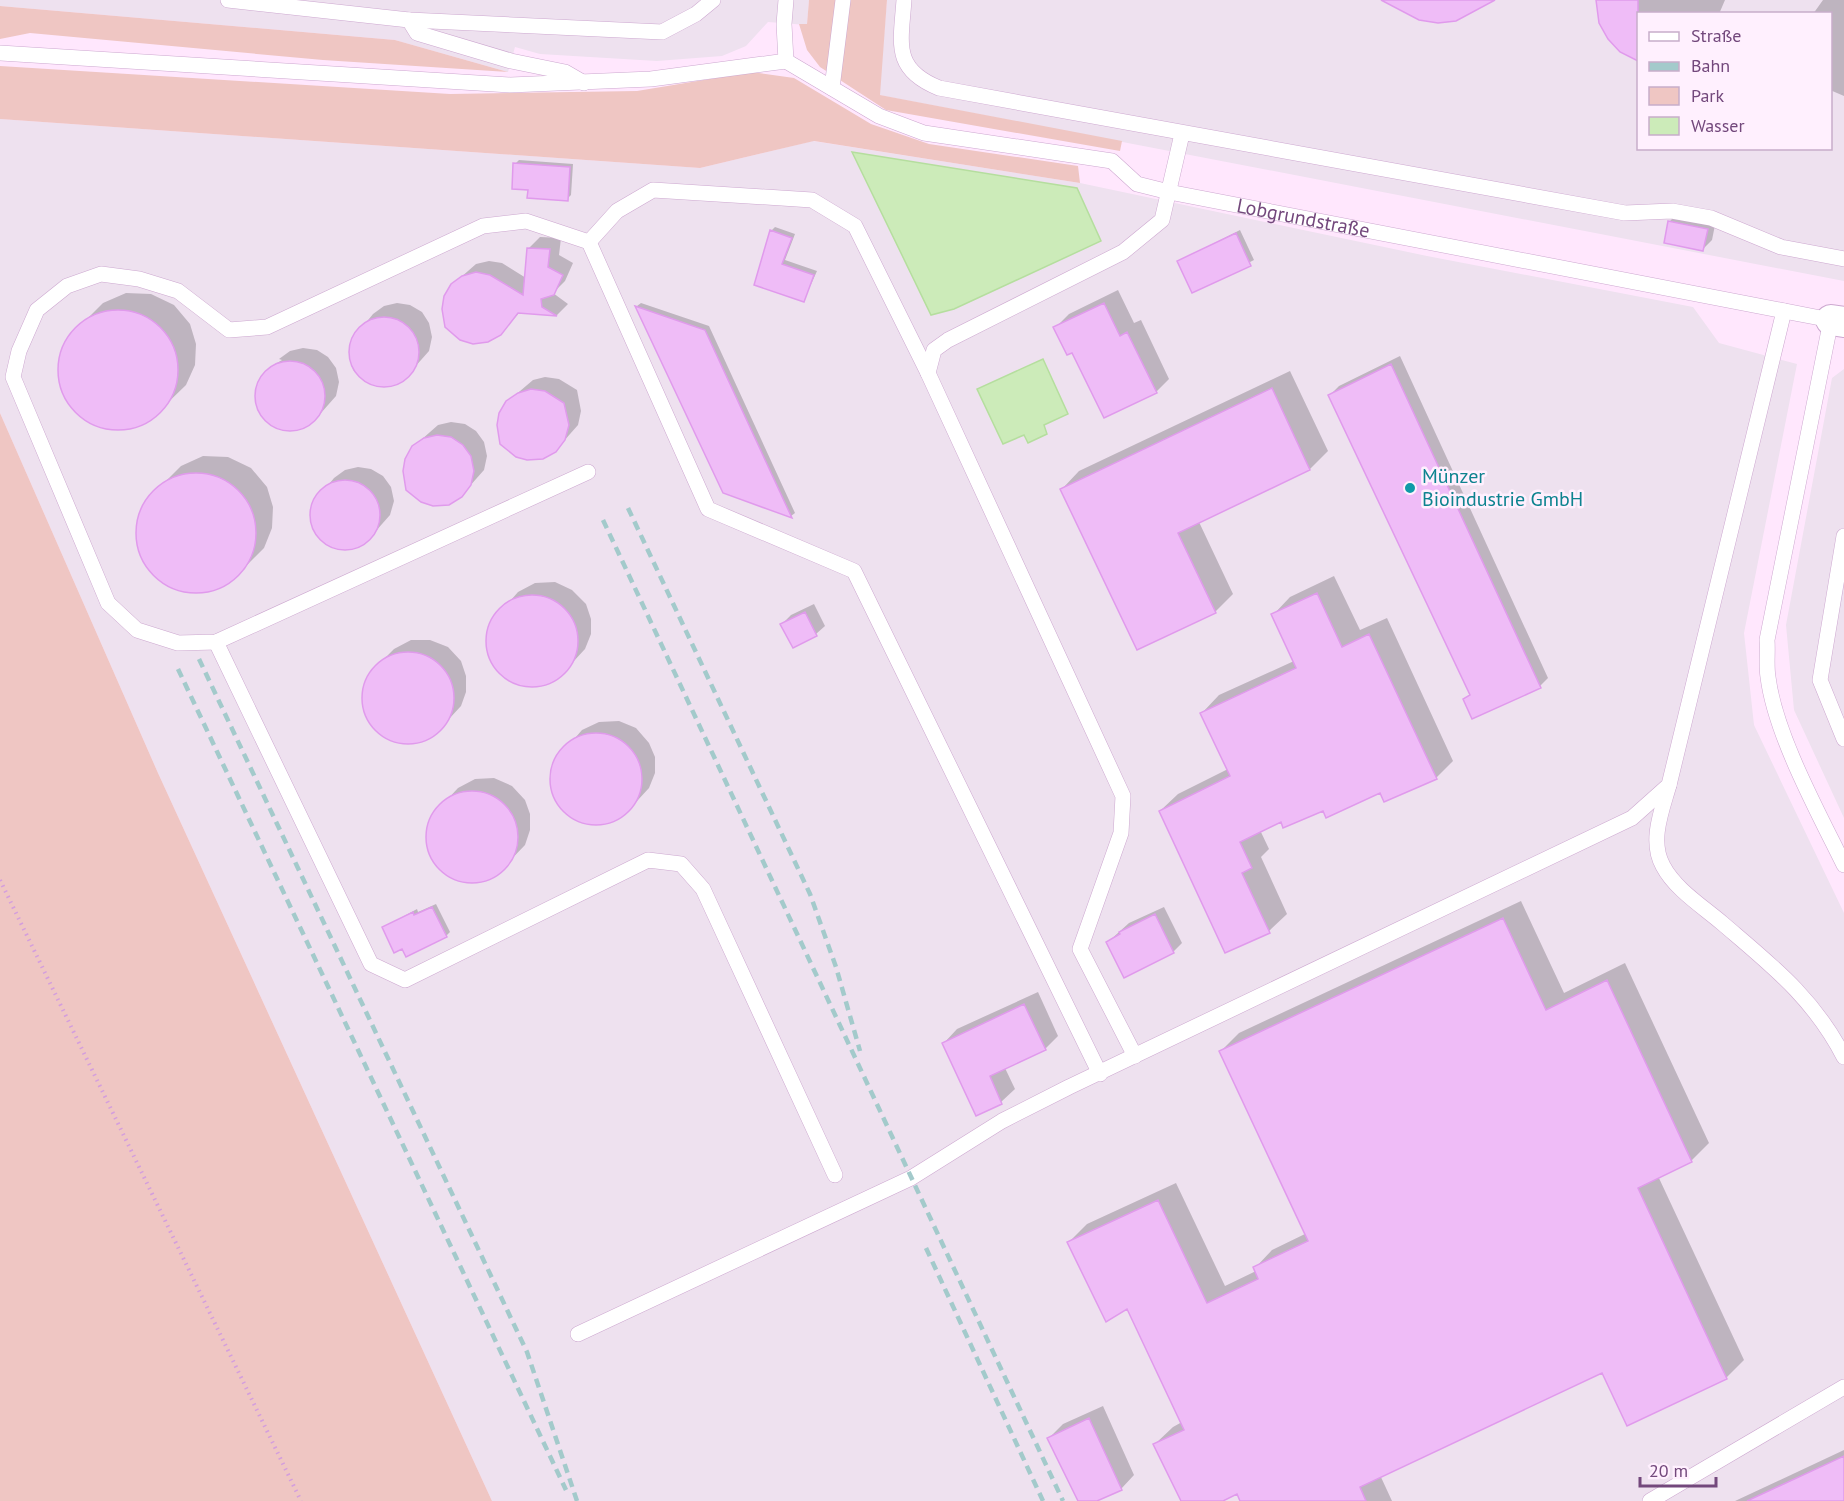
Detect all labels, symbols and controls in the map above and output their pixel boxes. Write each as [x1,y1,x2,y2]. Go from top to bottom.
legend [1637,12,1832,150]
text: Straße [1691,24,1742,47]
text: Bahn [1691,54,1730,77]
text: Park [1691,84,1724,107]
text: Wasser [1691,114,1745,137]
street label: Lobgrundstraße [1235,192,1372,244]
place label: Münzer Bioindustrie GmbH [1422,463,1583,512]
marker: Münzer Bioindustrie GmbH [1403,481,1417,495]
scale bar [1640,1450,1716,1488]
text: 20 m [1649,1459,1688,1482]

